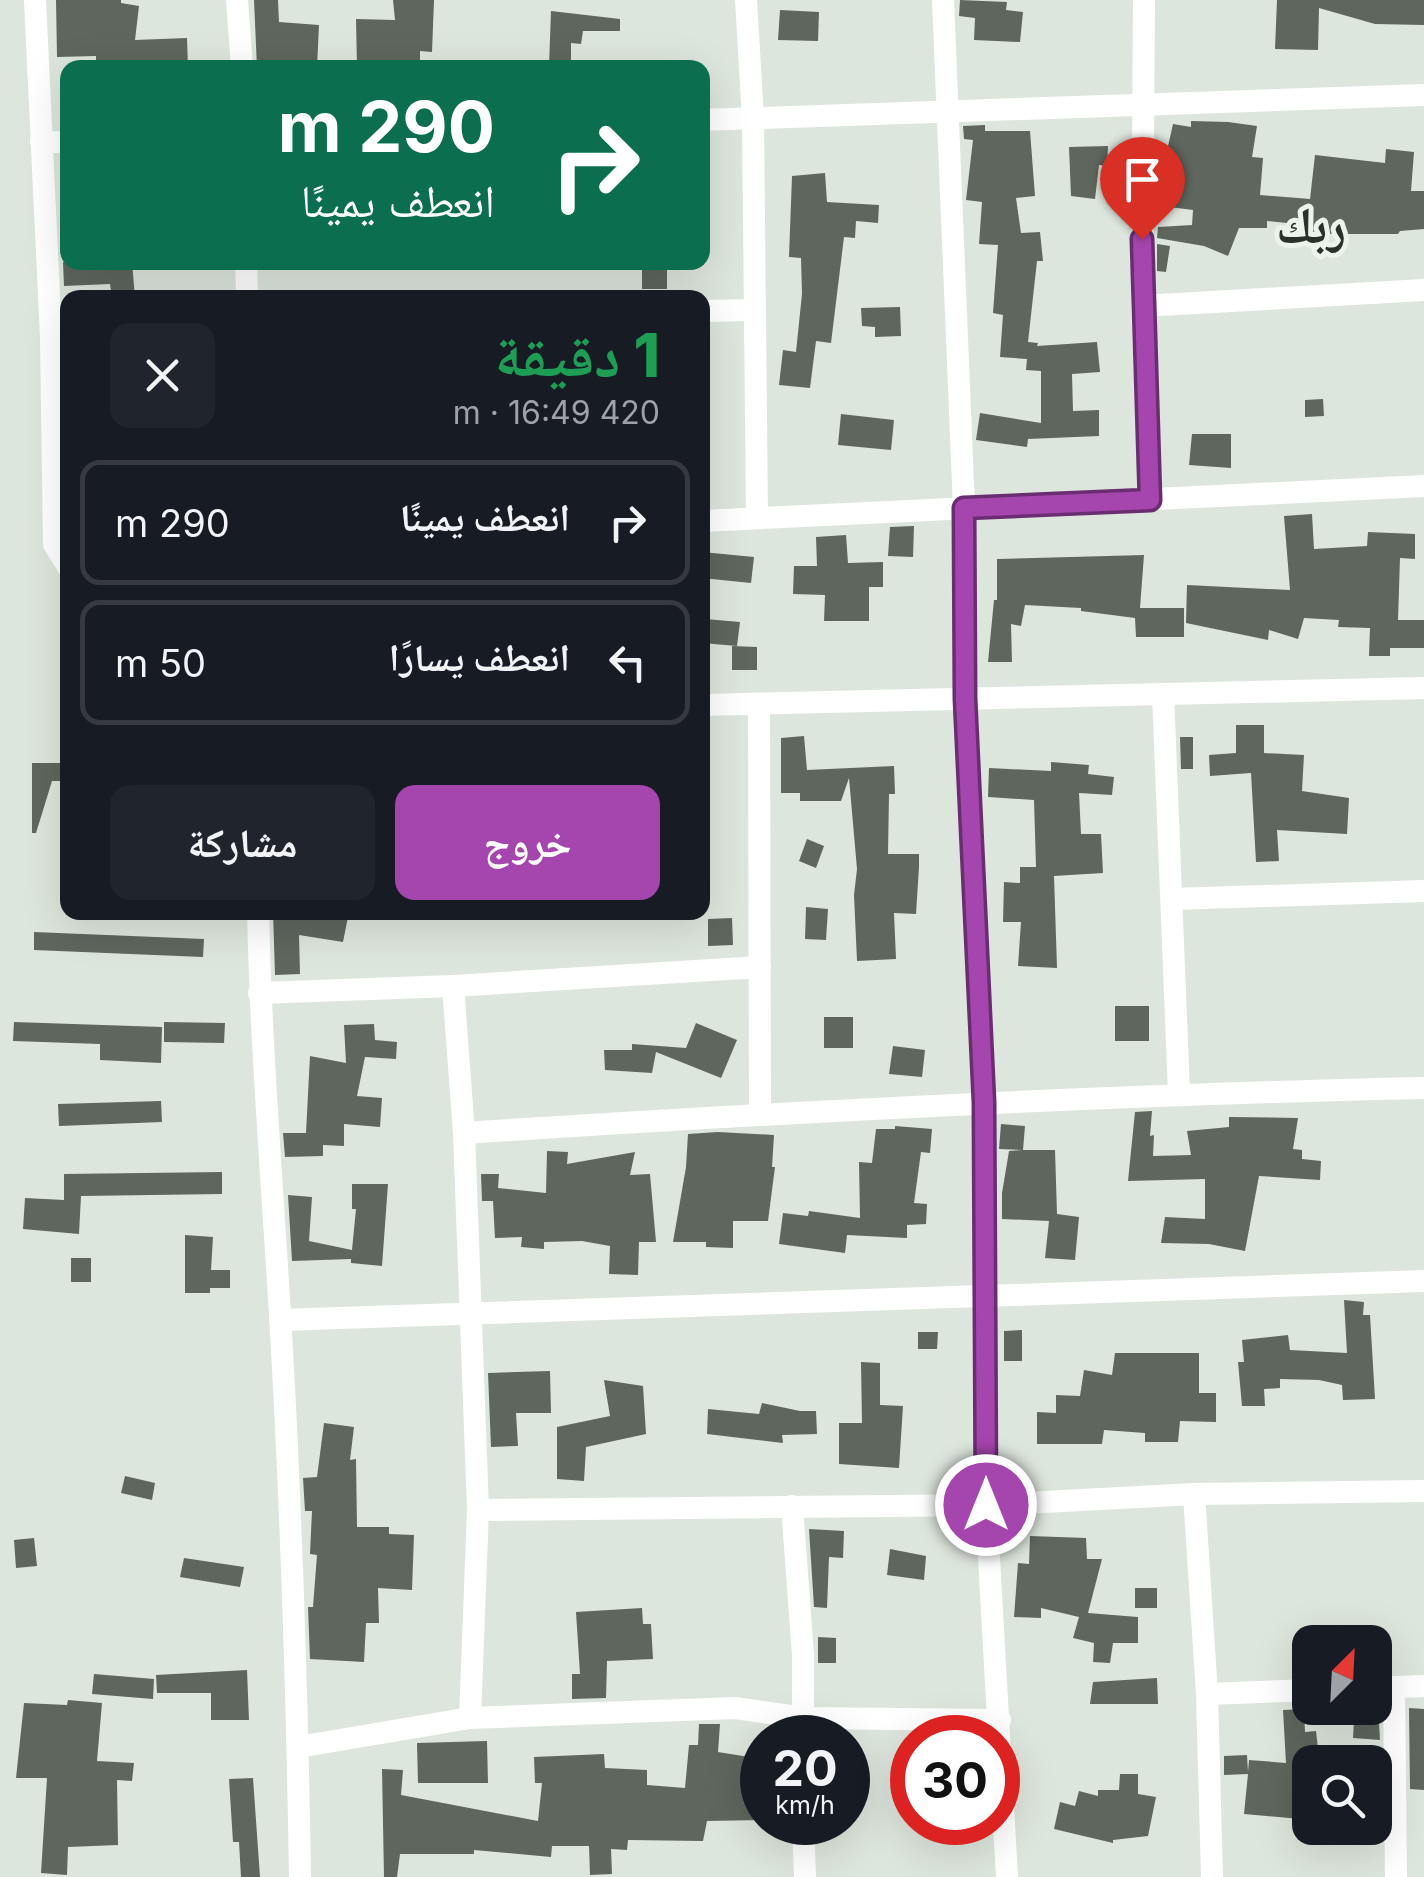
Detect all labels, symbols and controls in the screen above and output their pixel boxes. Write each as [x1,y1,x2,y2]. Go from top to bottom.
text: 290 m [278,84,495,169]
icon: right [530,100,660,230]
pin [1100,137,1185,240]
icon: arrive [1115,152,1170,207]
text: انعطف يمينًا [301,173,495,228]
district label: ربك [1276,195,1346,255]
text: 1 دقيقة [494,319,660,391]
button: close [110,323,215,428]
text: 420 m · 16:49 [453,393,660,432]
text: انعطف يمينًا [400,494,570,540]
icon: right [600,495,655,550]
text: 290 m [115,500,230,546]
text: انعطف يسارًا [389,634,570,680]
icon: left [600,635,655,690]
text: 50 m [115,640,206,686]
button: مشاركة [110,785,375,900]
button: خروج [395,785,660,900]
position arrow [934,1453,1038,1557]
north arrow [1292,1625,1392,1725]
map controls [1292,1625,1392,1845]
speed limit sign: 30 [890,1715,1020,1845]
text: 20 [772,1738,838,1798]
button: search [1292,1745,1392,1845]
text: km/h [775,1790,835,1820]

